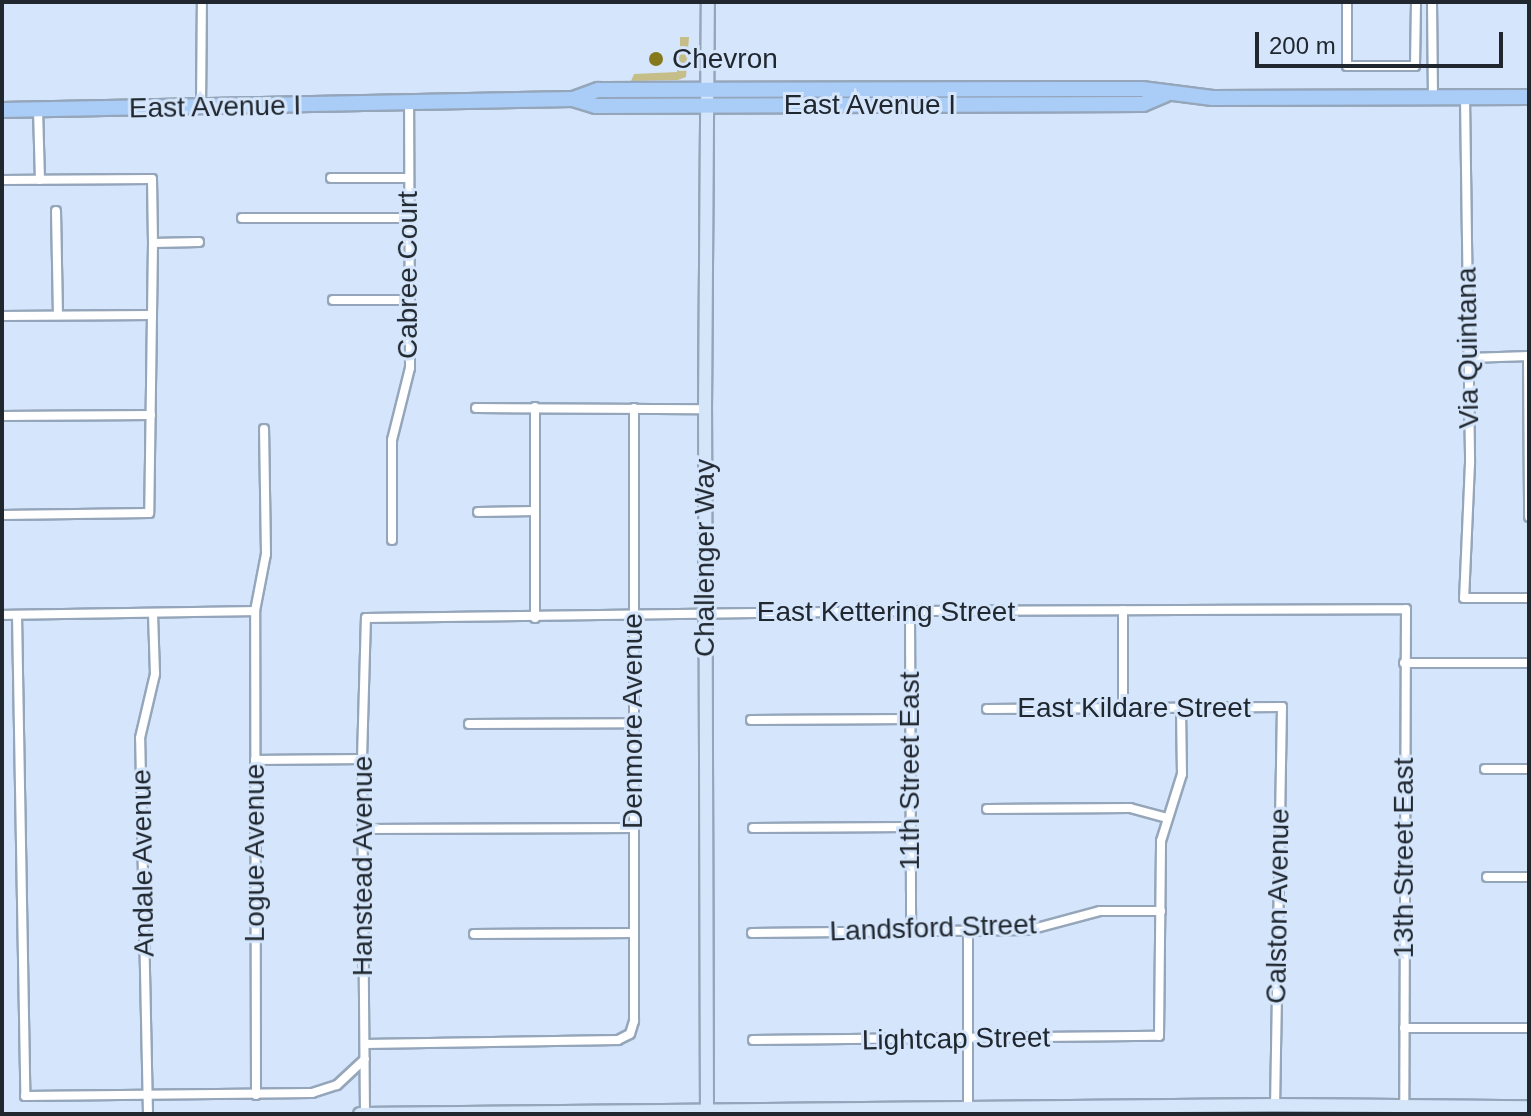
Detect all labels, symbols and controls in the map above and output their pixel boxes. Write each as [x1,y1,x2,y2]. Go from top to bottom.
scale bar [1259,16,1507,66]
text: 200 m [1269,32,1336,59]
place label: Chevron [672,42,778,76]
marker: Chevron [647,50,665,68]
street label: East Avenue I [783,88,957,122]
street label: East Avenue I [128,89,302,125]
street label: Cabree Court [391,191,425,359]
street label: Via Quintana [1450,267,1486,429]
street label: Challenger Way [688,459,722,657]
street label: East Kettering Street [757,595,1015,629]
street label: Denmore Avenue [616,612,650,830]
street label: 11th Street East [893,672,927,870]
street label: East Kildare Street [1017,691,1251,725]
street label: Hanstead Avenue [346,755,380,977]
street label: 13th Street East [1387,758,1421,958]
street label: Logue Avenue [238,763,272,943]
street label: Andale Avenue [125,768,161,958]
street label: Calston Avenue [1259,807,1297,1005]
street label: Landsford Street [829,908,1037,948]
street label: Lightcap Street [862,1021,1050,1057]

